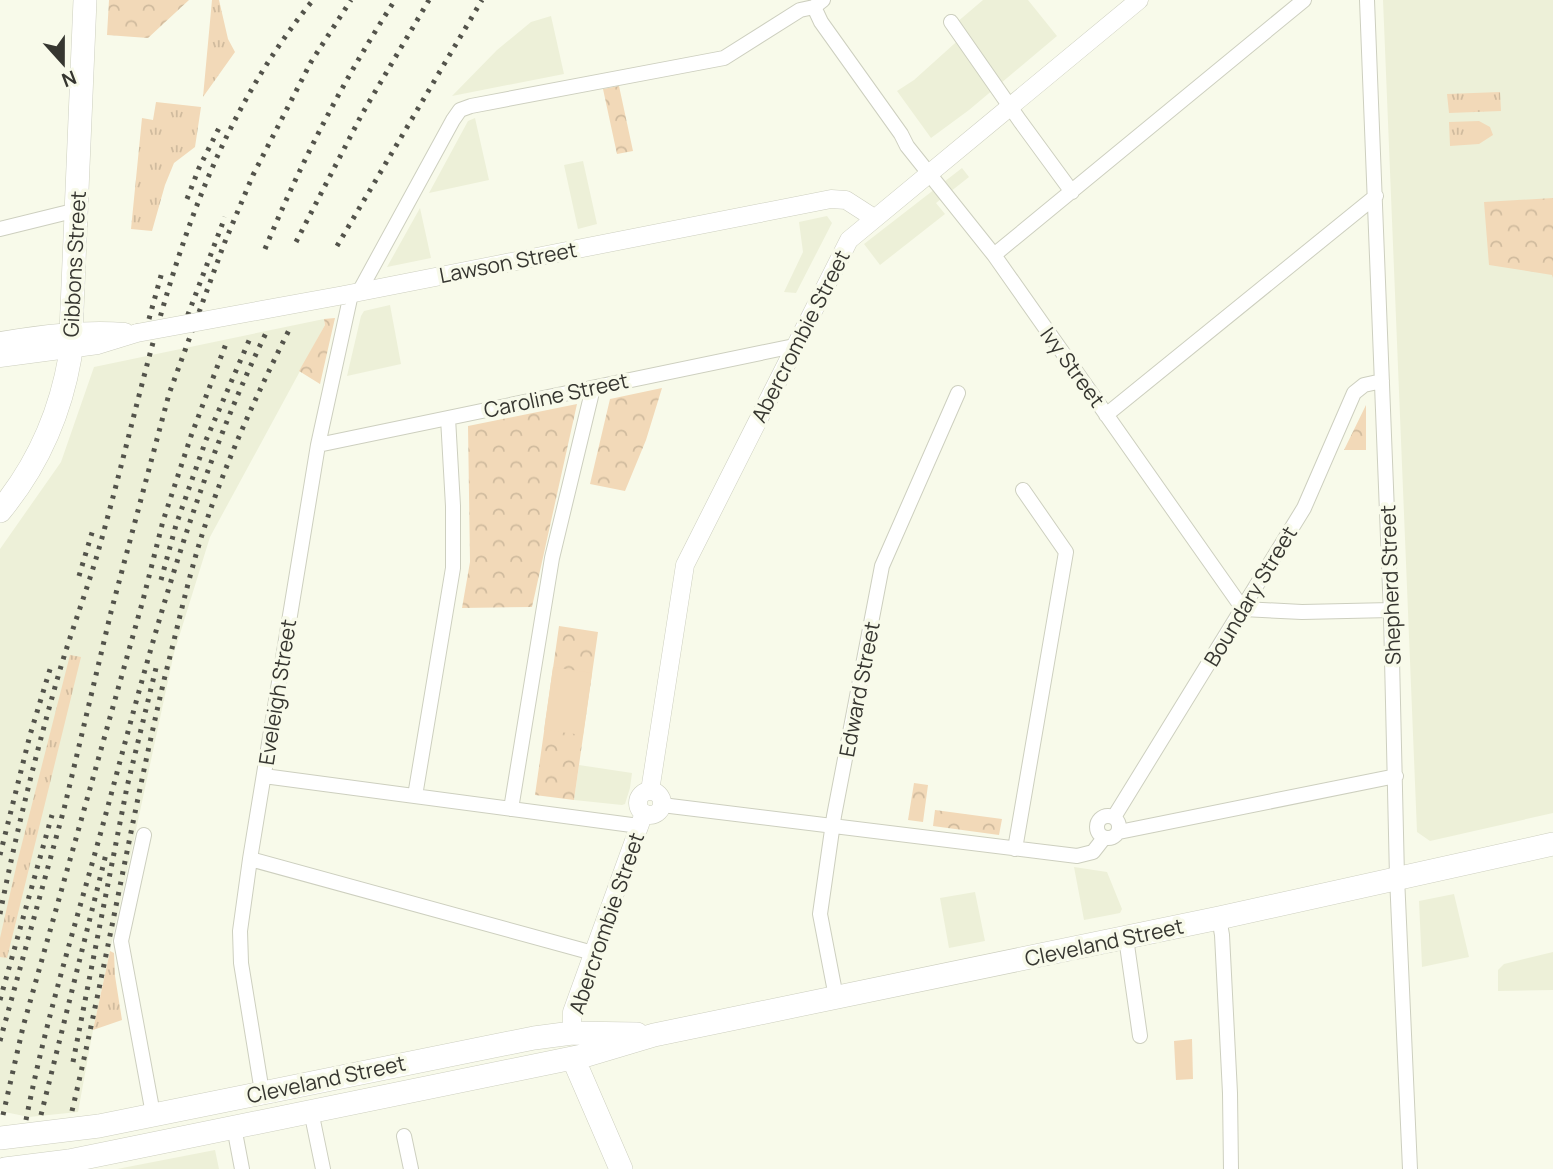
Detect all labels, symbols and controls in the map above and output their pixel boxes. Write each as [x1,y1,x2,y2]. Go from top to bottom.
north arrow [28,28,98,98]
text: N [58,64,80,93]
street label: Gibbons Street [56,190,92,338]
street label: Lawson Street [437,235,579,289]
street label: Abercrombie Street [744,245,856,427]
street label: Ivy Street [1035,321,1111,413]
street label: Caroline Street [481,366,631,424]
street label: Shepherd Street [1373,504,1407,666]
street label: Boundary Street [1197,521,1303,671]
street label: Eveleigh Street [252,617,302,767]
street label: Edward Street [832,619,886,759]
street label: Abercrombie Street [562,829,650,1017]
street label: Cleveland Street [1022,912,1186,972]
street label: Cleveland Street [244,1049,408,1109]

